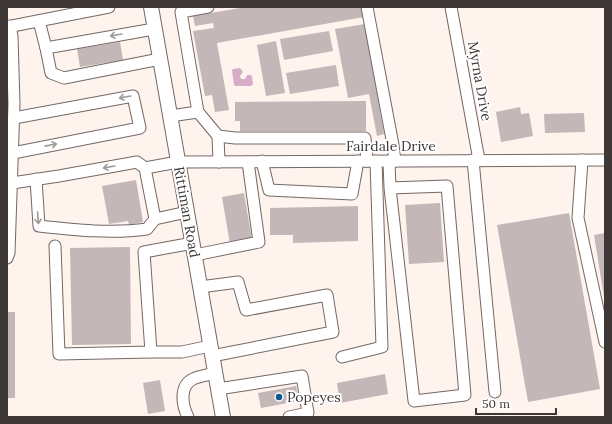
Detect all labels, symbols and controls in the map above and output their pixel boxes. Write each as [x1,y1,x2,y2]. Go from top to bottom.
one-way arrow [110,31,123,39]
street label: Myrna Drive [464,40,496,123]
one-way arrow [119,94,132,102]
street label: Fairdale Drive [346,137,436,155]
one-way arrow [45,141,58,149]
one-way arrow [103,163,116,171]
street label: Rittiman Road [170,165,204,259]
one-way arrow [35,211,42,224]
place label: Popeyes [287,388,341,406]
scale bar [476,390,556,416]
marker: Popeyes [274,392,284,402]
text: 50 m [482,396,510,411]

